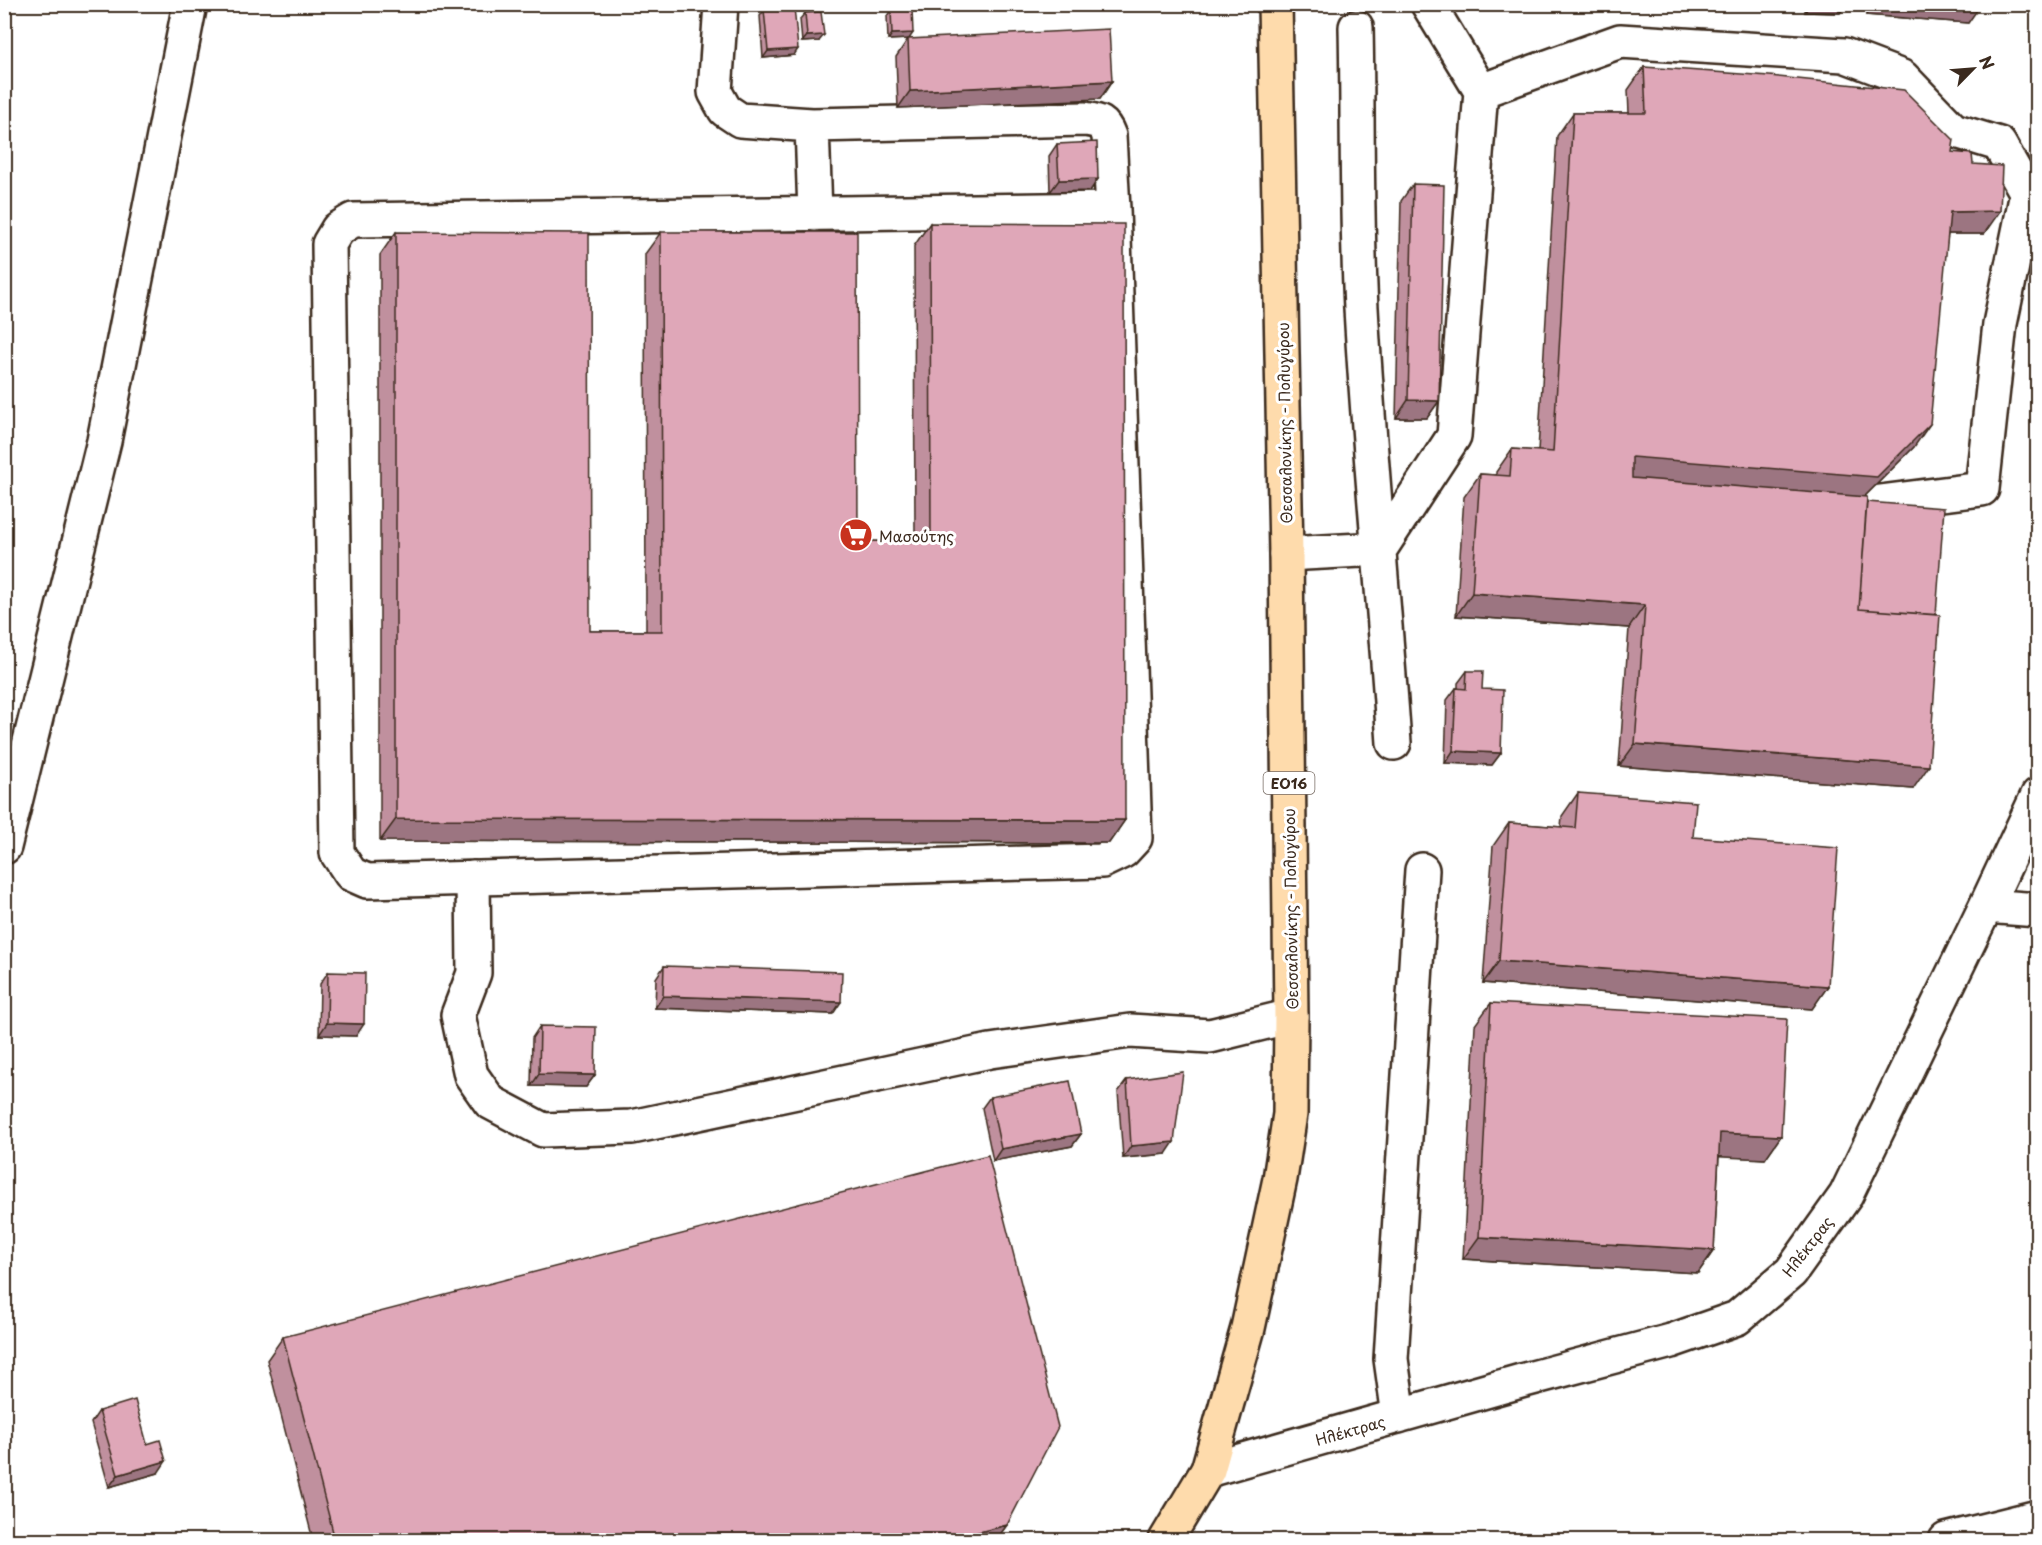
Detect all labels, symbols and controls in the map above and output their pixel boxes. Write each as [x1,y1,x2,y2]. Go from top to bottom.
north arrow [1943,39,2003,99]
text: N [1974,51,2001,73]
street label: Θεσσαλονίκης - Πολυγύρου [1271,322,1297,524]
supermarket icon: Μασούτης [838,517,874,553]
place label: Μασούτης [879,524,954,547]
road number: ΕΟ16 [1264,772,1314,794]
street label: Θεσσαλονίκης - Πολυγύρου [1277,808,1303,1010]
street label: Ηλέκτρας [1776,1211,1838,1281]
street label: Ηλέκτρας [1313,1409,1388,1451]

